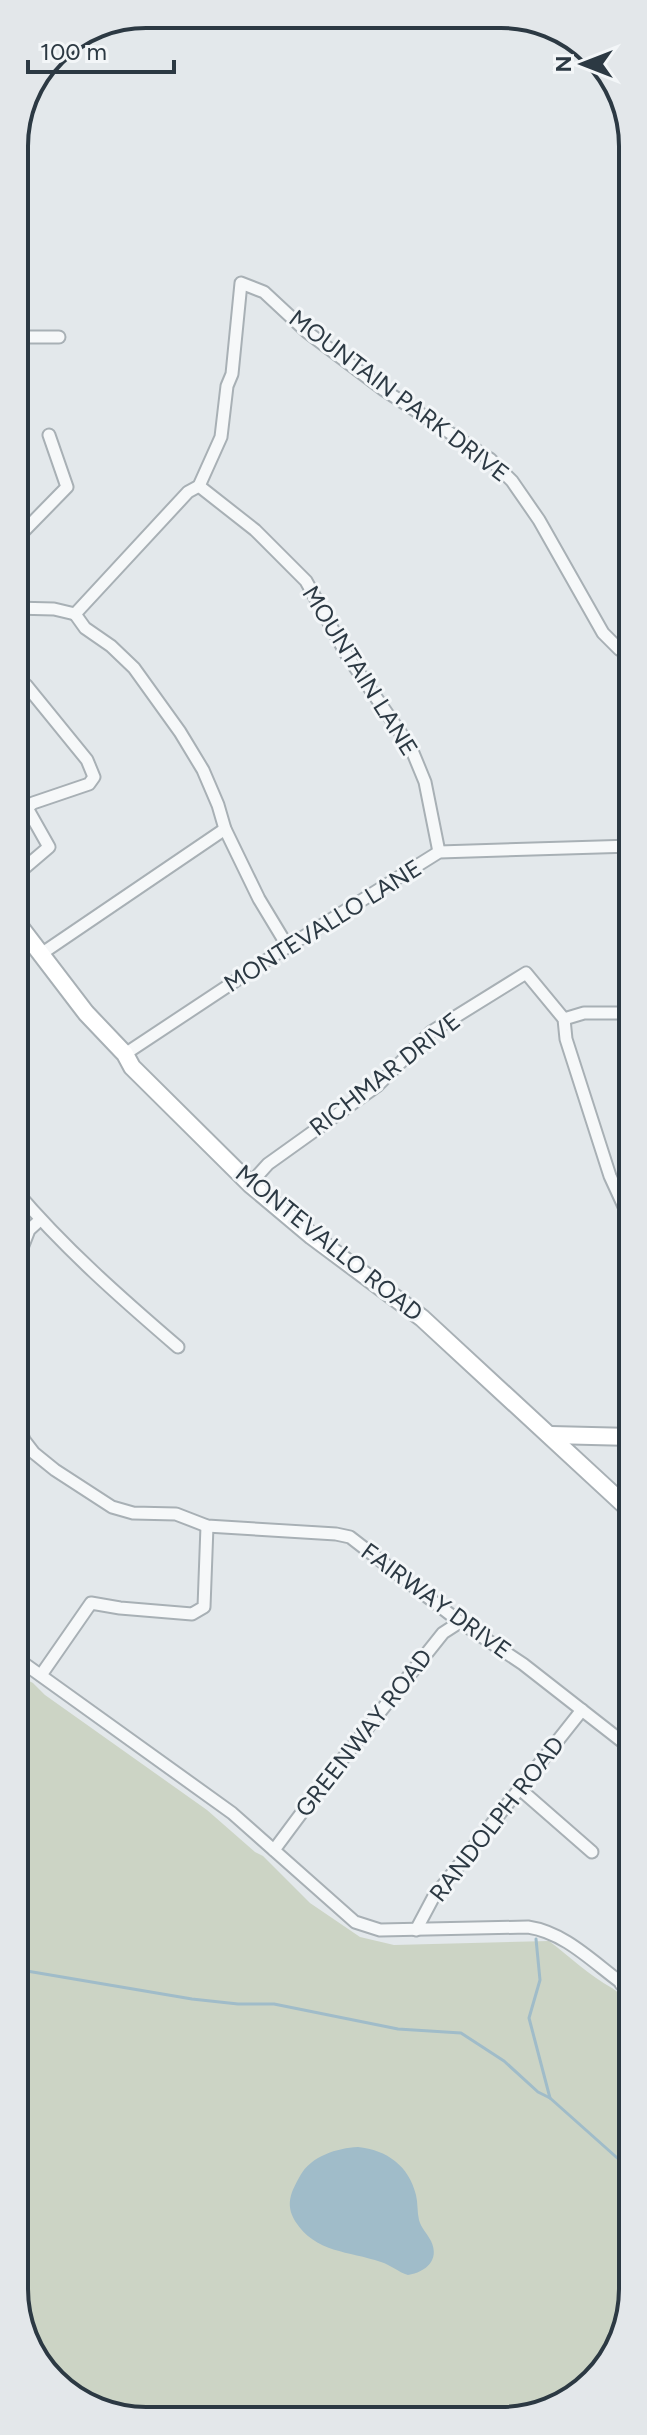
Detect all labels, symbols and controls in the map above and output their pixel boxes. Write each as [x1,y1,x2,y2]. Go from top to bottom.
scale bar [28,24,174,74]
north arrow [543,24,623,104]
text: 100 m [40,37,107,66]
text: N [550,55,577,73]
street label: MOUNTAIN PARK DRIVE [284,303,515,488]
street label: MOUNTAIN LANE [296,580,424,761]
street label: MONTEVALLO LANE [219,853,427,998]
street label: RICHMAR DRIVE [304,1006,466,1141]
street label: MONTEVALLO ROAD [230,1158,429,1327]
street label: FAIRWAY DRIVE [356,1536,517,1665]
street label: GREENWAY ROAD [289,1643,438,1823]
street label: RANDOLPH ROAD [423,1730,570,1907]

